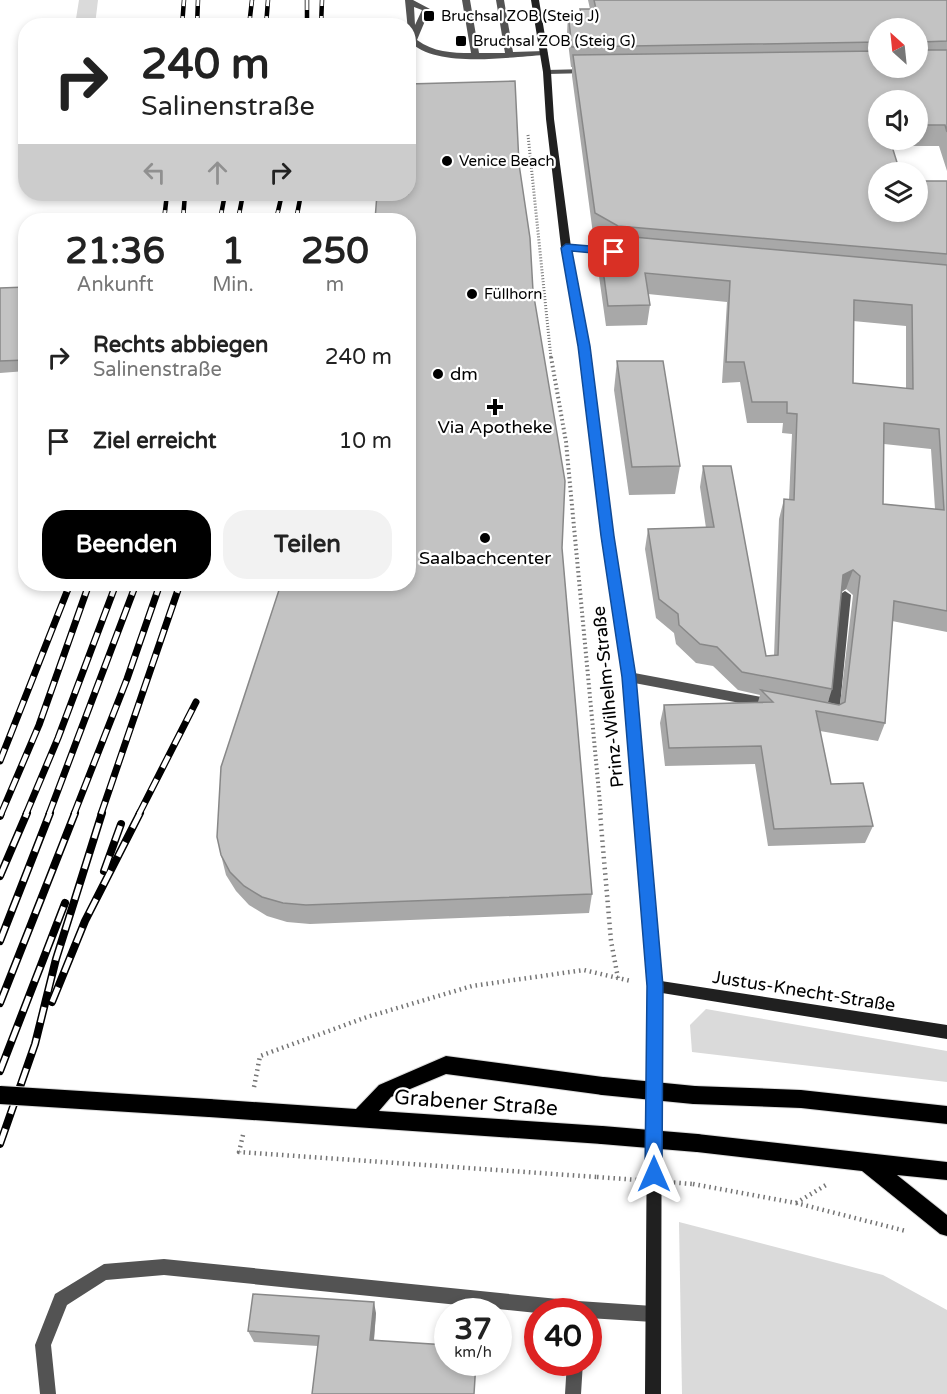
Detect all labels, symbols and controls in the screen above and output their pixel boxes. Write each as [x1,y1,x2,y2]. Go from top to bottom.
place label: Bruchsal ZOB (Steig J) [441,7,599,25]
marker: Bruchsal ZOB (Steig J) [422,9,436,23]
north arrow [868,18,928,78]
map controls [868,18,928,222]
place label: Bruchsal ZOB (Steig G) [473,32,635,50]
marker: Bruchsal ZOB (Steig G) [454,34,468,48]
text: 240 m [141,39,270,90]
icon: right [42,42,120,120]
text: Salinenstraße [141,90,315,123]
button: sound [868,90,928,150]
place label: Venice Beach [459,152,555,170]
marker: Venice Beach [440,154,454,168]
icon: left [138,156,171,189]
icon: ahead [201,156,234,189]
icon: right [264,156,297,189]
button: layers [868,162,928,222]
pin [588,226,639,277]
text: 21:36 [65,230,165,273]
text: 1 [222,230,244,273]
text: 250 [301,230,369,273]
icon: arrive [597,235,630,268]
text: Ankunft [77,273,154,297]
text: Min. [212,273,254,297]
text: m [326,273,344,297]
place label: Füllhorn [484,285,542,303]
marker: Füllhorn [465,287,479,301]
text: Rechts abbiegen [93,332,268,358]
icon: right [42,341,75,374]
text: 240 m [325,344,392,370]
text: Salinenstraße [93,358,222,382]
place label: dm [450,363,478,385]
marker: dm [431,367,445,381]
marker: Via Apotheke [488,400,502,414]
place label: Via Apotheke [437,416,553,438]
icon: arrive [42,425,75,458]
text: Ziel erreicht [93,428,216,454]
text: 10 m [338,428,392,454]
button: Beenden [42,510,211,579]
button: Teilen [223,510,392,579]
marker: Saalbachcenter [478,531,492,545]
place label: Saalbachcenter [419,547,551,569]
street label: Prinz-Wilhelm-Straße [588,605,628,789]
street label: Justus-Knecht-Straße [711,966,897,1016]
street label: Grabener Straße [393,1085,559,1121]
position arrow [622,1142,686,1206]
speed limit sign: 40 [524,1298,602,1376]
text: 37 [454,1311,492,1348]
text: km/h [454,1343,492,1361]

